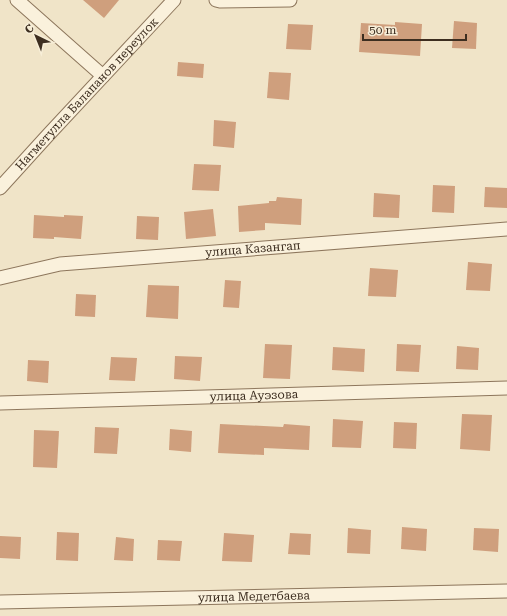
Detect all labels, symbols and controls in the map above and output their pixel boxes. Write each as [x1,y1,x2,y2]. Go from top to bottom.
street label: Нагметулла Балапанов переулок [13,14,161,173]
north arrow [16,16,56,56]
scale bar [363,16,466,42]
text: С [22,21,37,36]
text: 50 m [369,23,396,37]
street label: улица Казангап [205,238,301,260]
street label: улица Ауэзова [209,387,299,404]
street label: улица Медетбаева [198,588,311,605]

